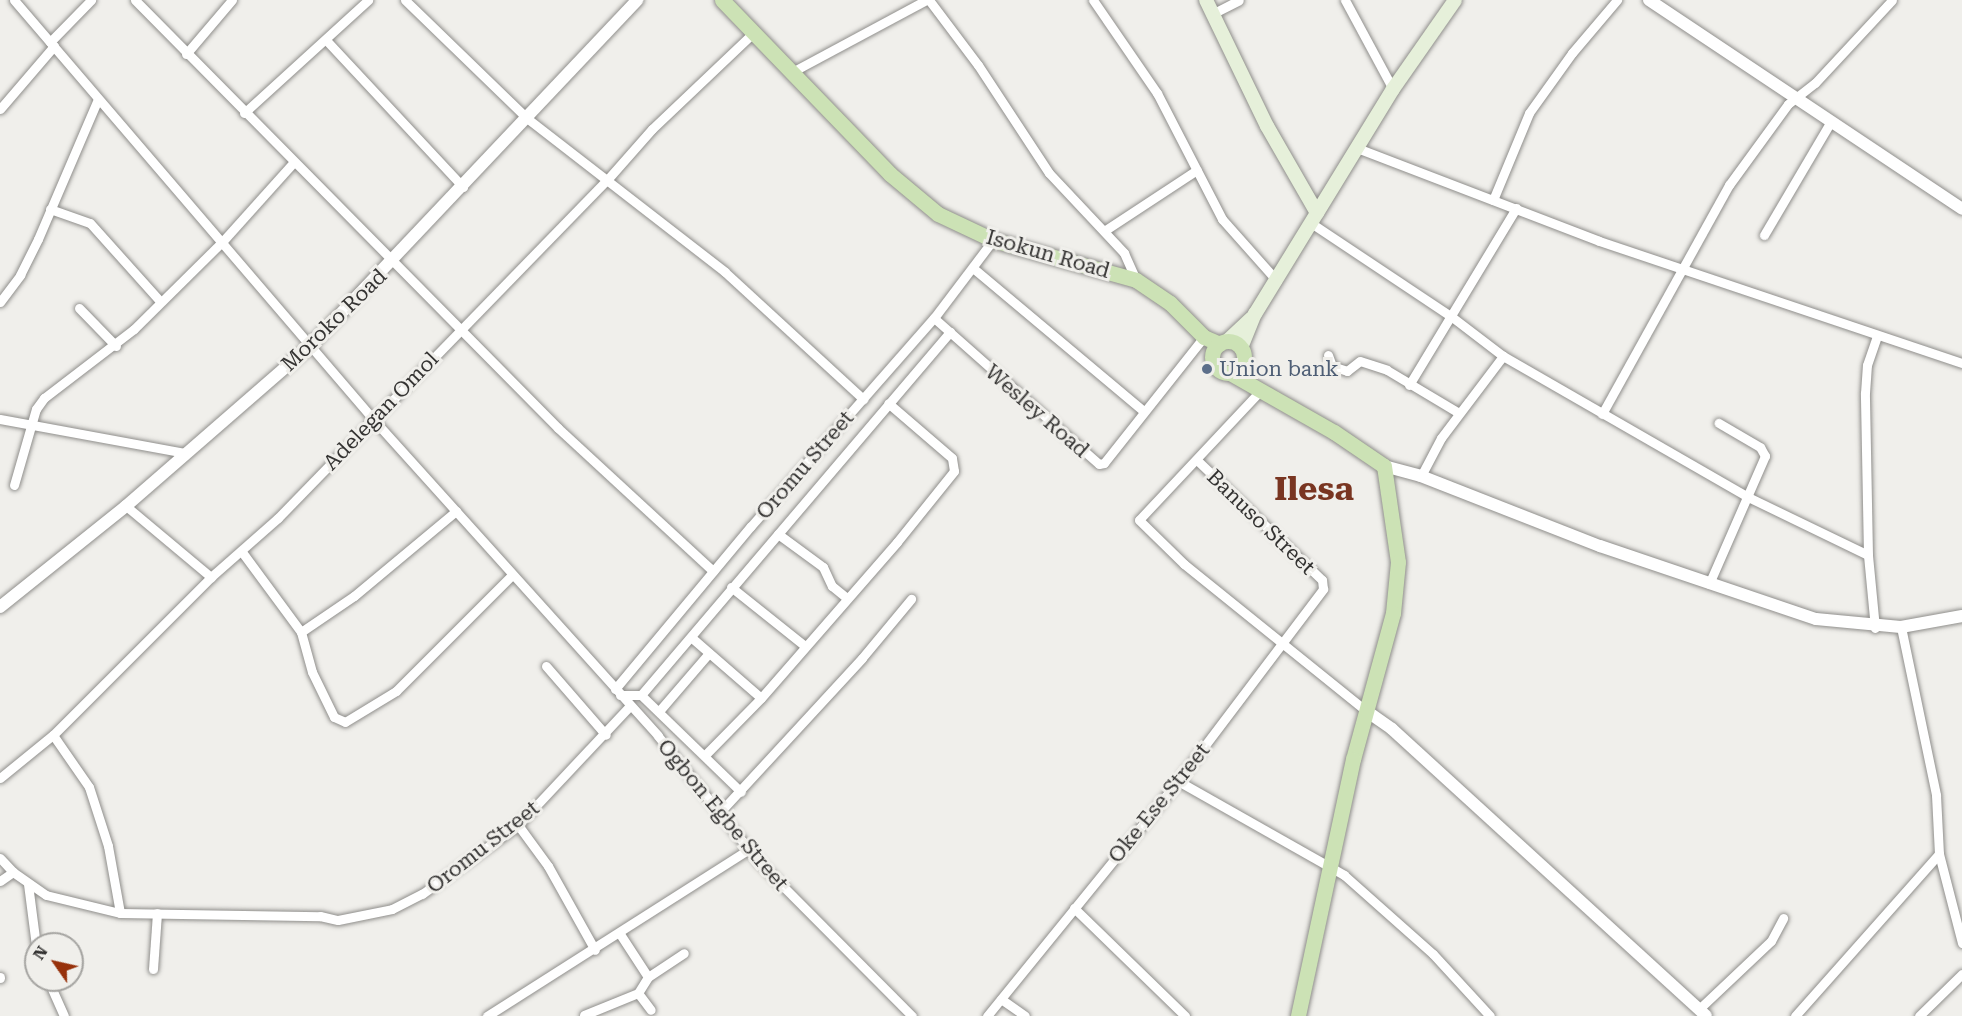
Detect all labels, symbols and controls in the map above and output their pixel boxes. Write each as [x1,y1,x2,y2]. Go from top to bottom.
street label: Isokun Road [983,224,1113,284]
street label: Moroko Road [276,264,392,376]
street label: Adelegan Omol [318,347,444,475]
place label: Union bank [1219,356,1339,382]
street label: Wesley Road [980,359,1094,463]
marker: Union bank [1200,362,1214,376]
street label: Oromu Street [751,406,859,524]
street label: Banuso Street [1202,464,1320,580]
district label: Ilesa [1274,469,1354,509]
street label: Ogbon Egbe Street [652,734,794,896]
street label: Oke Ese Street [1103,738,1215,868]
street label: Oromu Street [422,795,544,899]
north arrow [24,932,84,992]
text: N [29,942,52,963]

